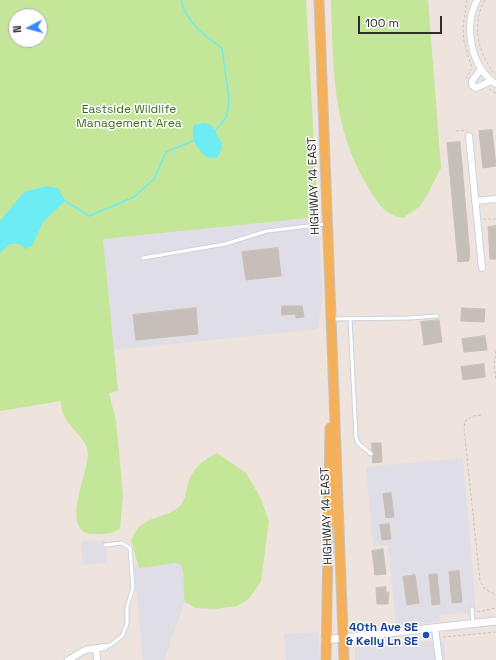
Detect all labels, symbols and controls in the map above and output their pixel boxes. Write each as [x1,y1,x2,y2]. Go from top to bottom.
north arrow [8,8,48,48]
scale bar [360,8,444,34]
text: 100 m [365,15,399,31]
text: N [10,25,24,34]
park label: Eastside Wildlife Management Area [76,103,182,131]
street label: HIGHWAY 14 EAST [305,137,323,235]
street label: HIGHWAY 14 EAST [318,467,336,565]
place label: 40th Ave SE & Kelly Ln SE [346,621,418,649]
marker: 40th Ave SE & Kelly Ln SE [421,630,431,640]

